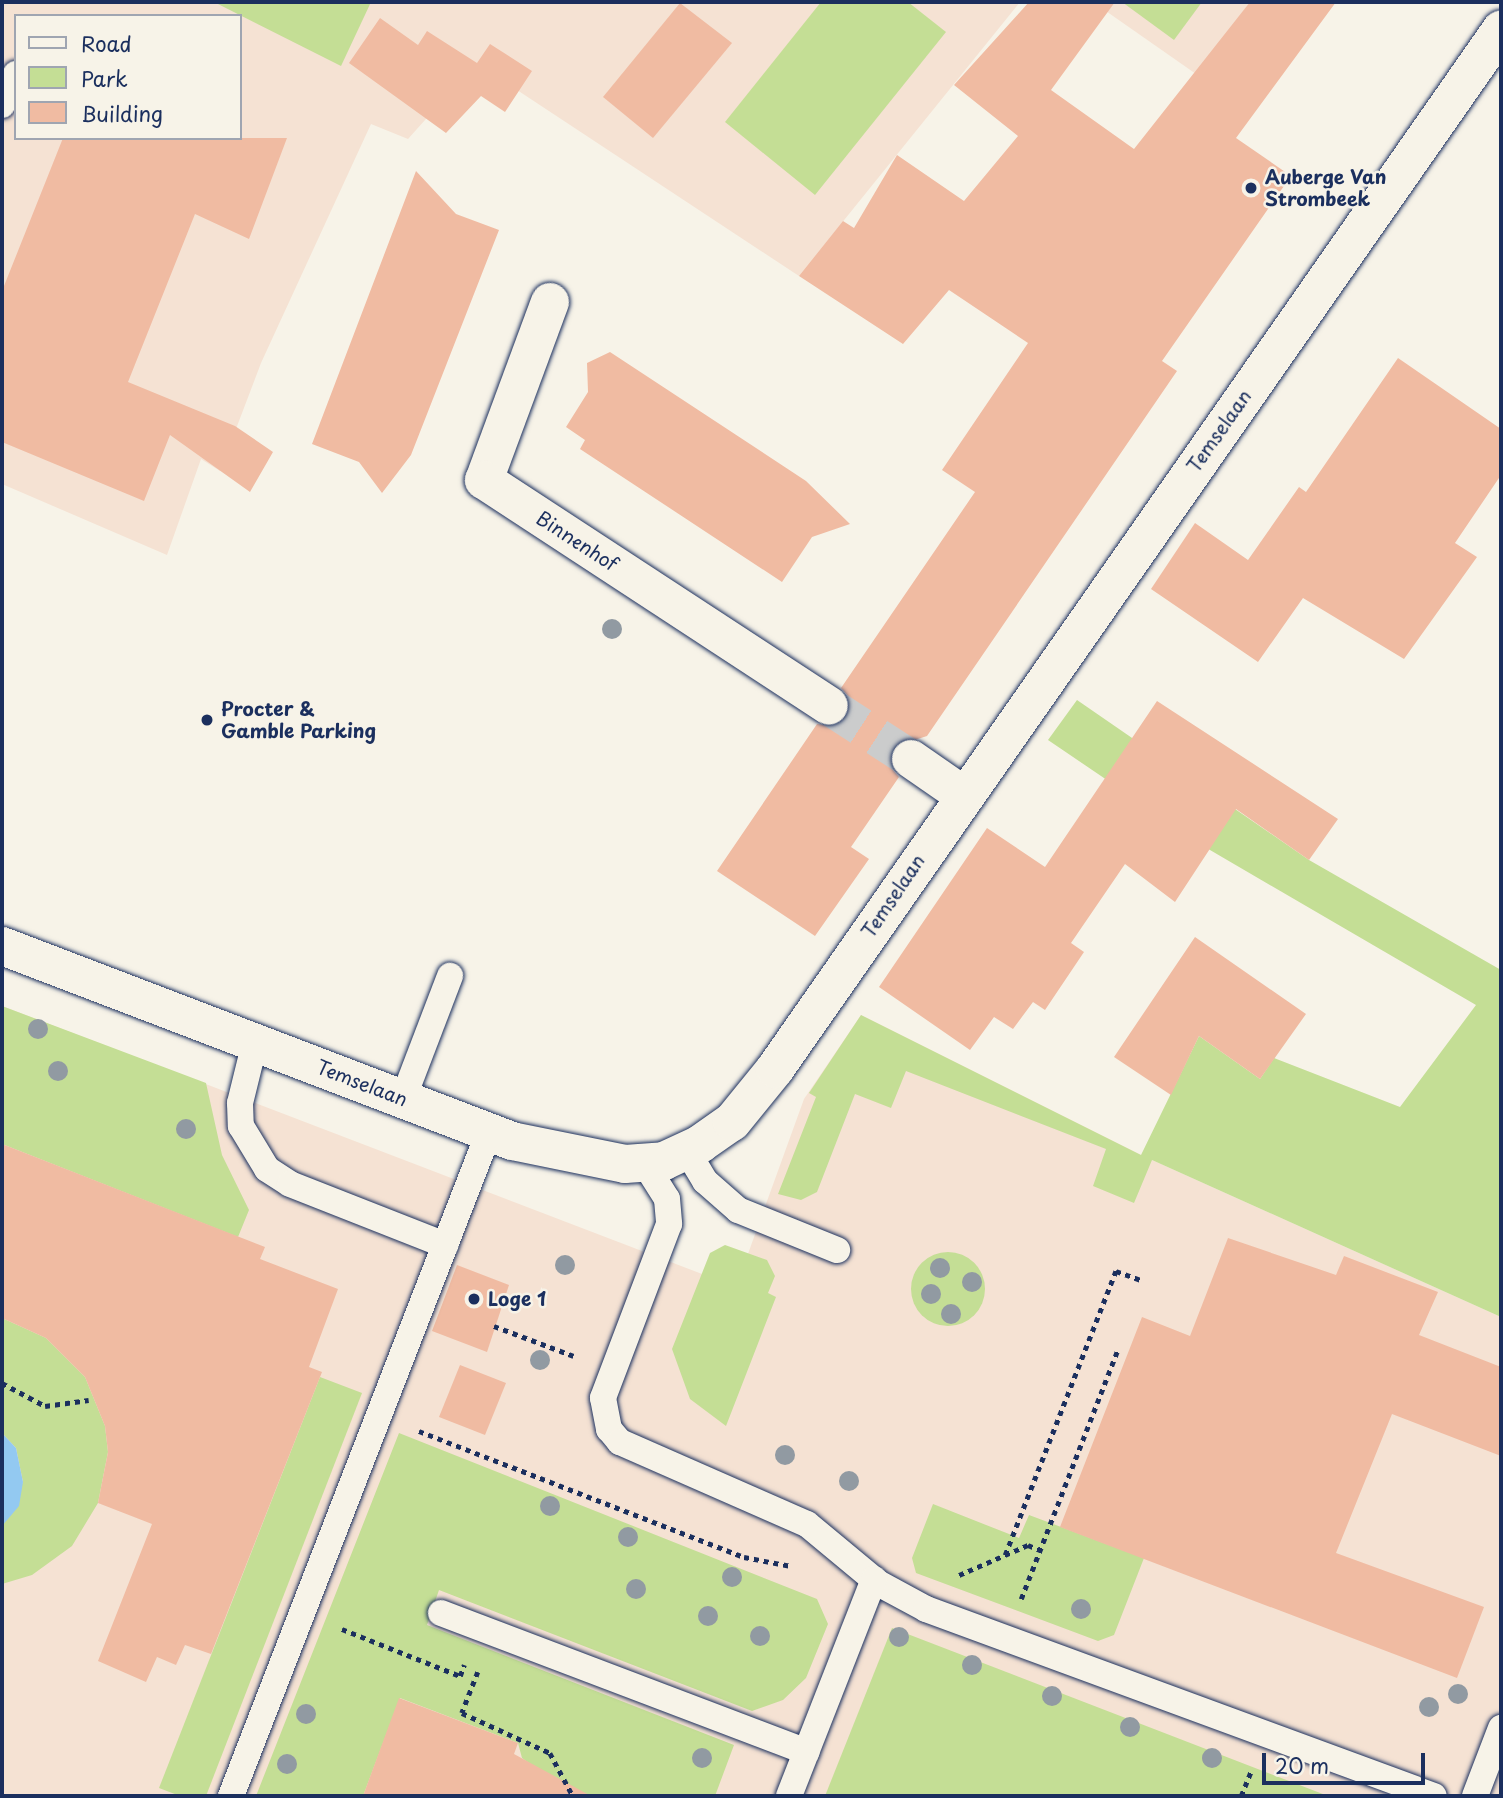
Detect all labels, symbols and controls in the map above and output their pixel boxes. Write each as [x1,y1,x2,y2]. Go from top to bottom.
legend [14,14,242,140]
text: Road [81,27,132,59]
text: Park [81,62,128,94]
text: Building [81,97,163,129]
place label: Auberge Van Strombeek [1265,166,1387,210]
marker: Auberge Van Strombeek [1243,180,1259,196]
street label: Temselaan [1182,385,1256,477]
street label: Binnenhof [532,506,622,576]
place label: Procter & Gamble Parking [221,698,377,742]
marker: Procter & Gamble Parking [199,712,215,728]
street label: Temselaan [857,850,929,942]
street label: Temselaan [313,1055,411,1111]
place label: Loge 1 [488,1288,546,1310]
marker: Loge 1 [466,1291,482,1307]
scale bar [1265,1738,1428,1782]
text: 20 m [1275,1749,1329,1781]

